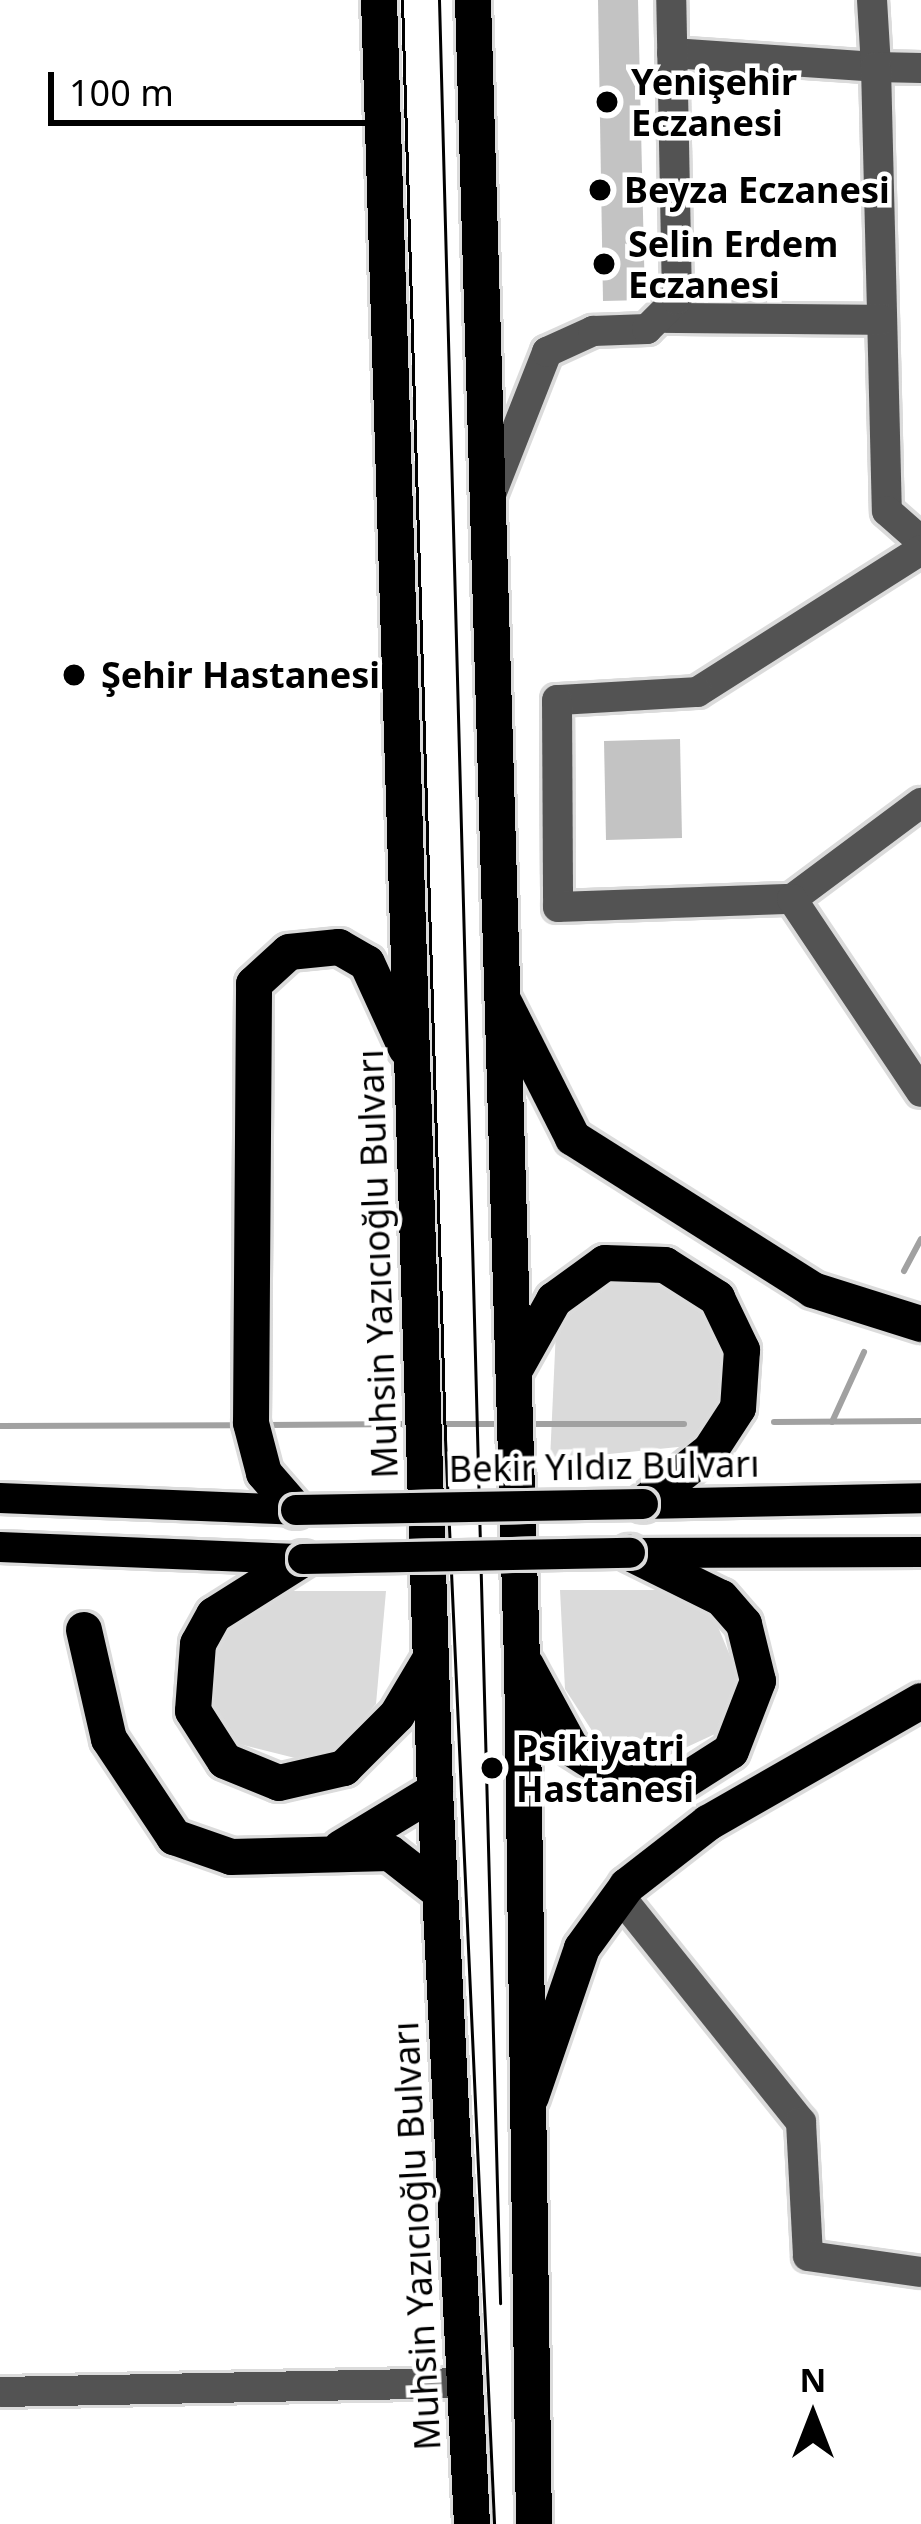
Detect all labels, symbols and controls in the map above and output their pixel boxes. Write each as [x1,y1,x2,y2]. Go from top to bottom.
scale bar [54,48,390,122]
place label: Yenişehir Eczanesi [631,59,797,144]
text: 100 m [69,68,174,117]
marker: Yenişehir Eczanesi [594,89,620,115]
place label: Beyza Eczanesi [624,168,890,212]
marker: Beyza Eczanesi [587,177,613,203]
place label: Selin Erdem Eczanesi [628,221,838,306]
marker: Selin Erdem Eczanesi [591,251,617,277]
place label: Şehir Hastanesi [101,653,380,697]
marker: Şehir Hastanesi [58,659,90,691]
street label: Muhsin Yazıcıoğlu Bulvarı [348,1049,406,1479]
street label: Bekir Yıldız Bulvarı [448,1442,760,1490]
place label: Psikiyatri Hastanesi [516,1725,694,1810]
marker: Psikiyatri Hastanesi [479,1755,505,1781]
street label: Muhsin Yazıcıoğlu Bulvarı [383,2021,449,2451]
north arrow [753,2356,873,2476]
text: N [800,2357,826,2402]

